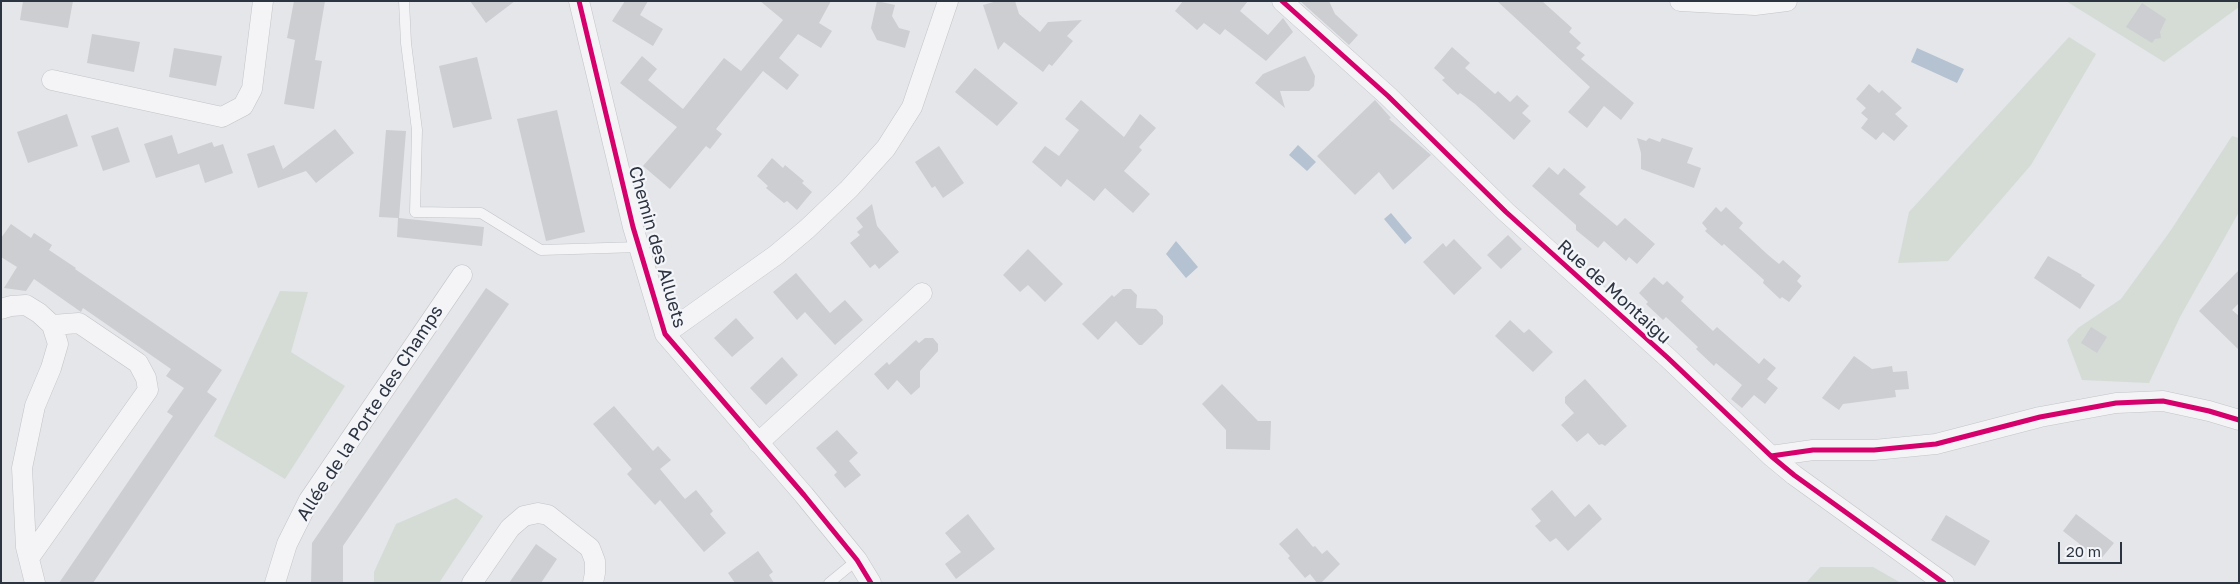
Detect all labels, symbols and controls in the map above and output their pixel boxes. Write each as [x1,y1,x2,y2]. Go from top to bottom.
street label: Chemin des Alluets [624,164,690,330]
street label: Rue de Montaigu [1553,235,1675,349]
street label: Allée de la Porte des Champs [292,301,448,525]
scale bar [2060,532,2124,564]
text: 20 m [2066,542,2101,560]

